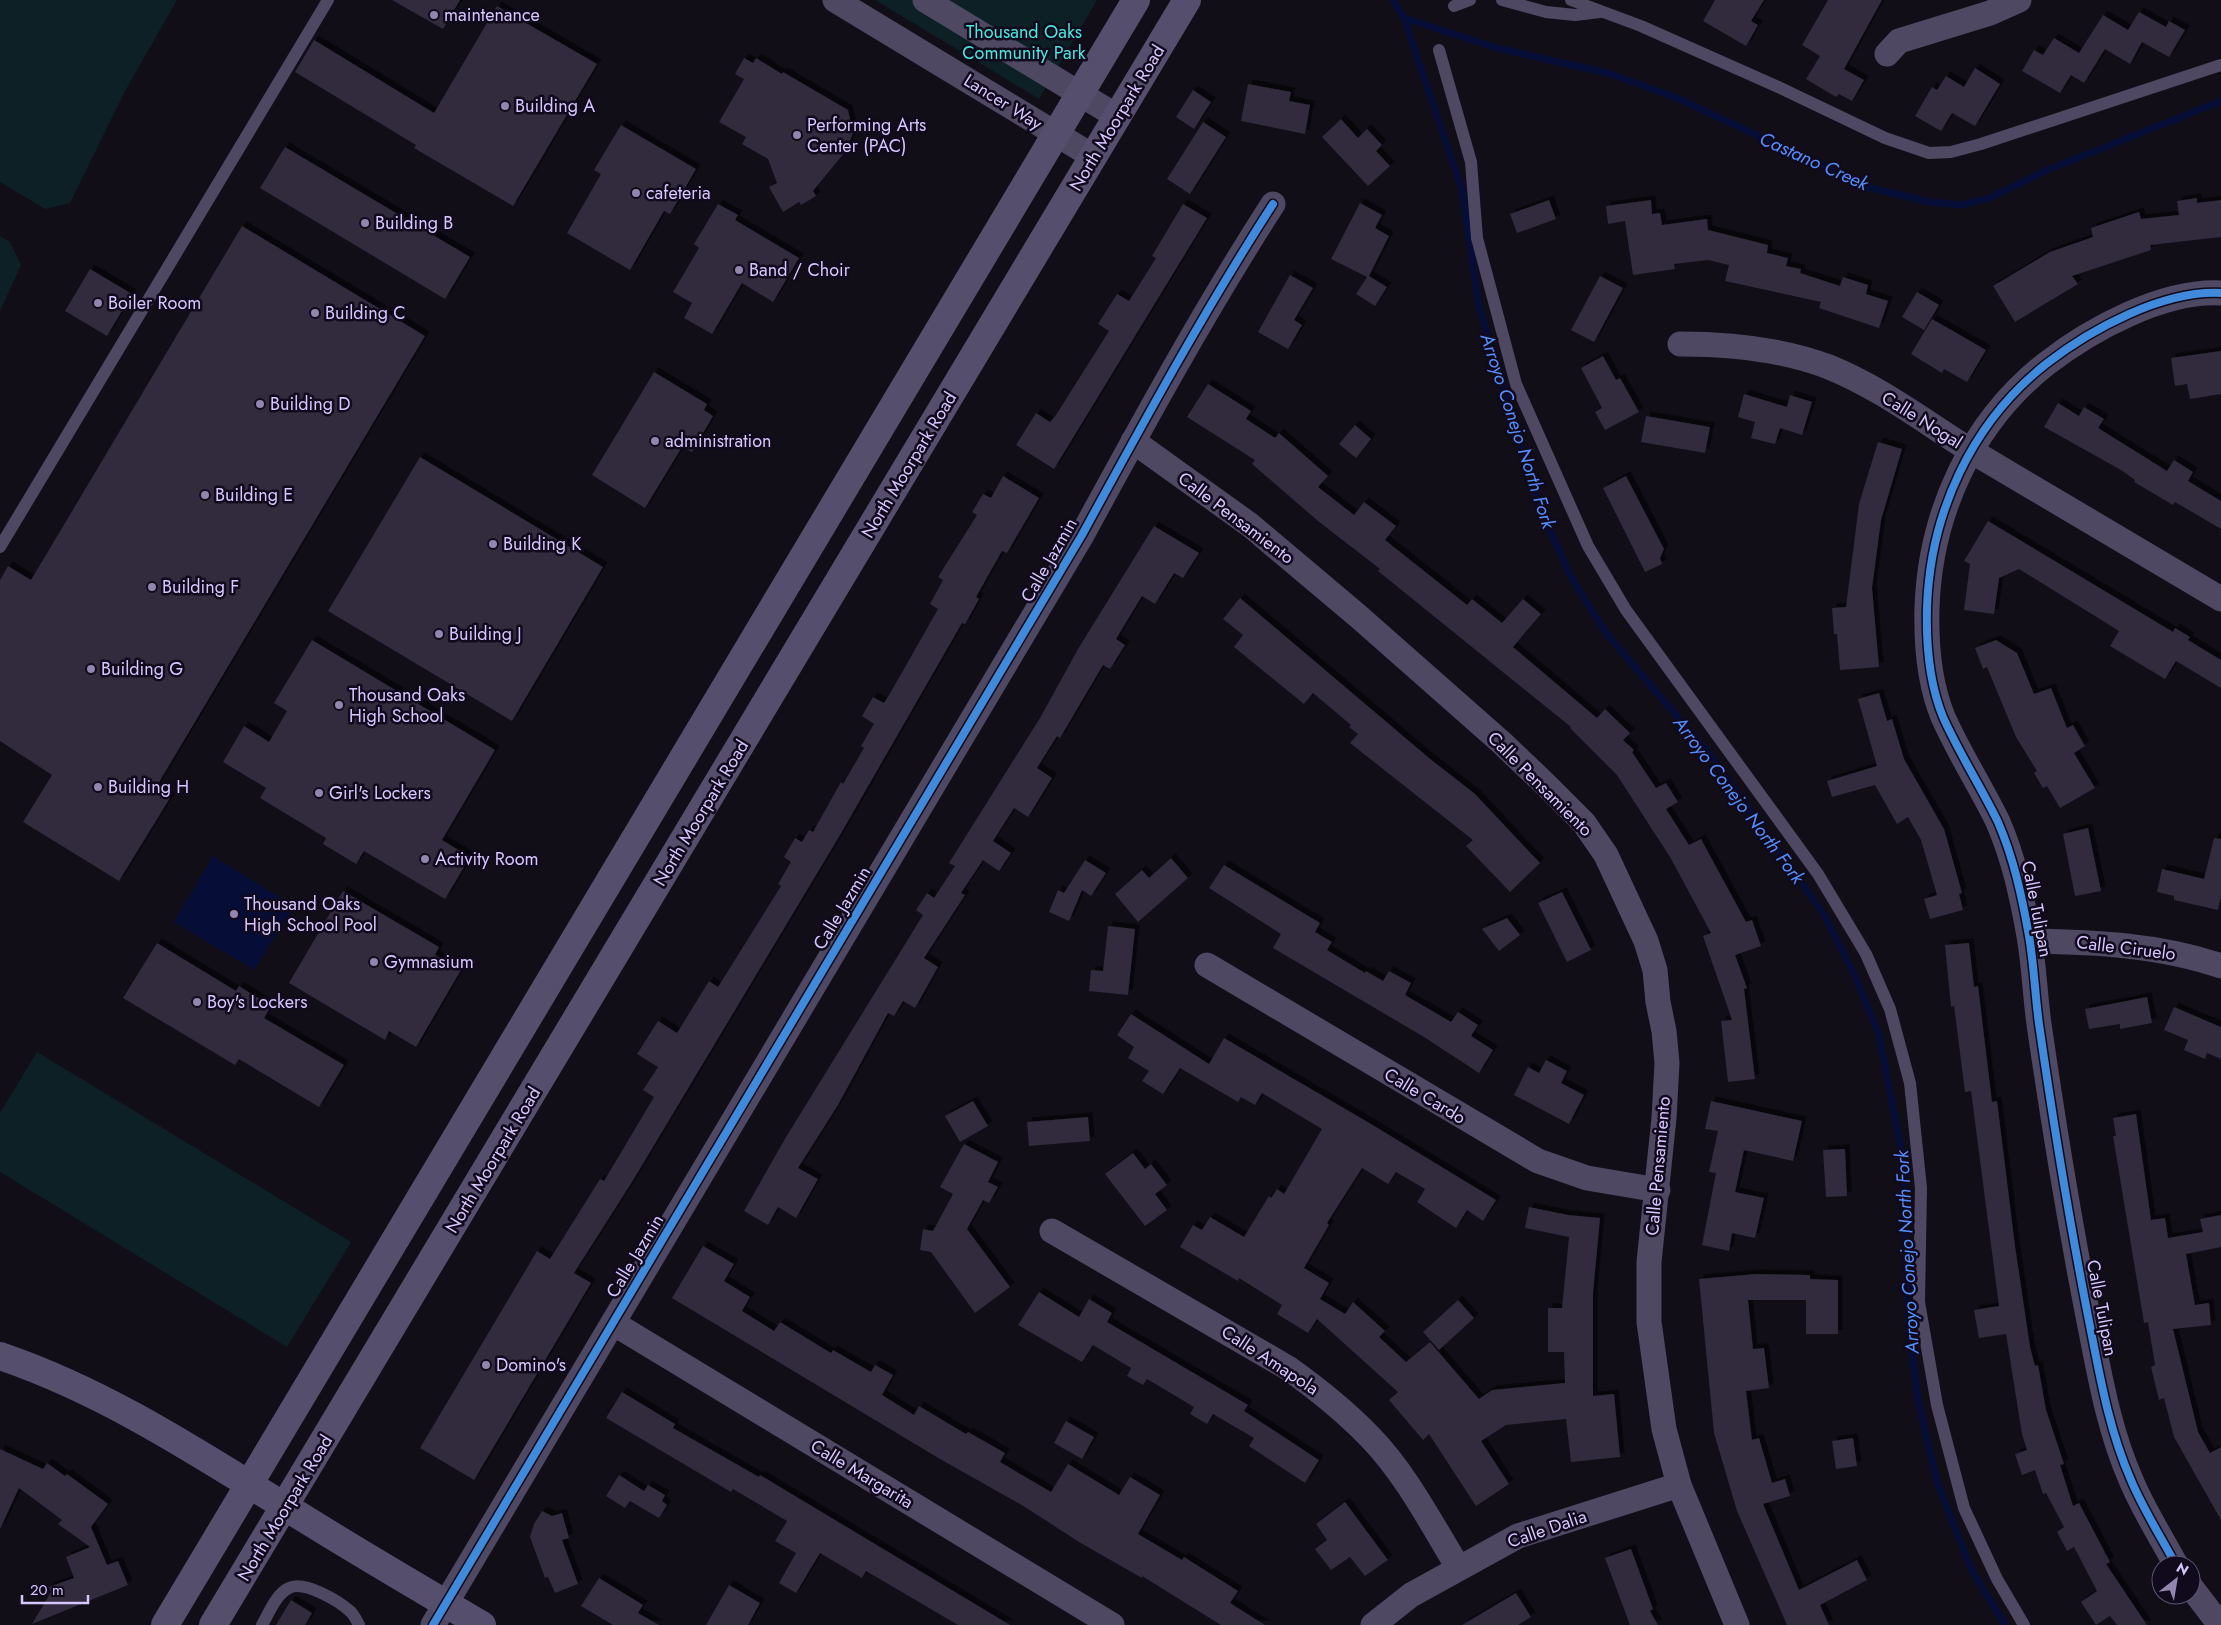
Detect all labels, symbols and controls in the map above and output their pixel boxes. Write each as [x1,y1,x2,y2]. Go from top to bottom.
place label: maintenance [444,2,540,28]
marker: maintenance [428,9,440,21]
park label: Thousand Oaks Community Park [962,19,1086,66]
street label: North Moorpark Road [1063,40,1171,196]
street label: Lancer Way [959,68,1047,136]
place label: Building A [515,93,595,119]
marker: Building A [499,100,511,112]
place label: Performing Arts Center (PAC) [807,112,926,159]
water label: Castano Creek [1755,125,1874,197]
marker: Performing Arts Center (PAC) [791,129,803,141]
place label: cafeteria [646,180,711,206]
marker: cafeteria [630,187,642,199]
place label: Building B [375,210,453,236]
marker: Building B [359,217,371,229]
place label: Band / Choir [749,257,851,283]
marker: Band / Choir [733,264,745,276]
place label: Boiler Room [108,290,201,316]
marker: Boiler Room [92,297,104,309]
place label: Building C [325,300,406,326]
marker: Building C [309,307,321,319]
water label: Arroyo Conejo North Fork [1473,329,1563,533]
street label: Calle Nogal [1877,385,1967,455]
street label: North Moorpark Road [855,387,963,543]
place label: Building D [270,391,351,417]
marker: Building D [254,398,266,410]
place label: administration [665,428,771,454]
marker: administration [649,435,661,447]
street label: Calle Pensamiento [1172,466,1300,570]
place label: Building E [215,482,293,508]
marker: Building E [199,489,211,501]
street label: Calle Jazmin [1014,513,1084,607]
place label: Building K [503,531,582,557]
marker: Building K [487,538,499,550]
place label: Building F [162,574,239,600]
marker: Building F [146,581,158,593]
place label: Building J [449,621,522,647]
marker: Building J [433,628,445,640]
place label: Building G [101,656,183,682]
marker: Building G [85,663,97,675]
place label: Thousand Oaks High School [349,682,465,729]
marker: Thousand Oaks High School [333,699,345,711]
water label: Arroyo Conejo North Fork [1666,710,1812,890]
street label: Calle Pensamiento [1481,725,1599,843]
street label: North Moorpark Road [647,735,755,891]
place label: Building H [108,774,189,800]
place label: Girl's Lockers [329,780,431,806]
marker: Building H [92,781,104,793]
marker: Girl's Lockers [313,787,325,799]
place label: Activity Room [435,846,539,872]
marker: Activity Room [419,853,431,865]
street label: Calle Tulipan [2015,859,2059,959]
street label: Calle Jazmin [807,861,877,955]
place label: Thousand Oaks High School Pool [244,891,377,938]
marker: Thousand Oaks High School Pool [228,908,240,920]
street label: Calle Ciruelo [2075,929,2177,967]
place label: Gymnasium [384,949,474,975]
marker: Gymnasium [368,956,380,968]
place label: Boy's Lockers [207,989,307,1015]
marker: Boy's Lockers [191,996,203,1008]
street label: Calle Cardo [1379,1061,1471,1131]
street label: North Moorpark Road [439,1082,547,1238]
street label: Calle Pensamiento [1639,1095,1677,1237]
water label: Arroyo Conejo North Fork [1888,1149,1926,1356]
street label: Calle Jazmin [600,1209,670,1303]
street label: Calle Tulipan [2080,1258,2124,1358]
street label: Calle Amapola [1216,1319,1324,1401]
place label: Domino's [496,1352,566,1378]
marker: Domino's [480,1359,492,1371]
street label: North Moorpark Road [231,1430,339,1586]
street label: Calle Margarita [806,1433,918,1515]
street label: Calle Dalia [1504,1503,1590,1555]
north arrow [2151,1555,2201,1605]
text: N [2173,1557,2193,1580]
scale bar [22,1572,89,1604]
text: 20 m [30,1579,64,1601]

